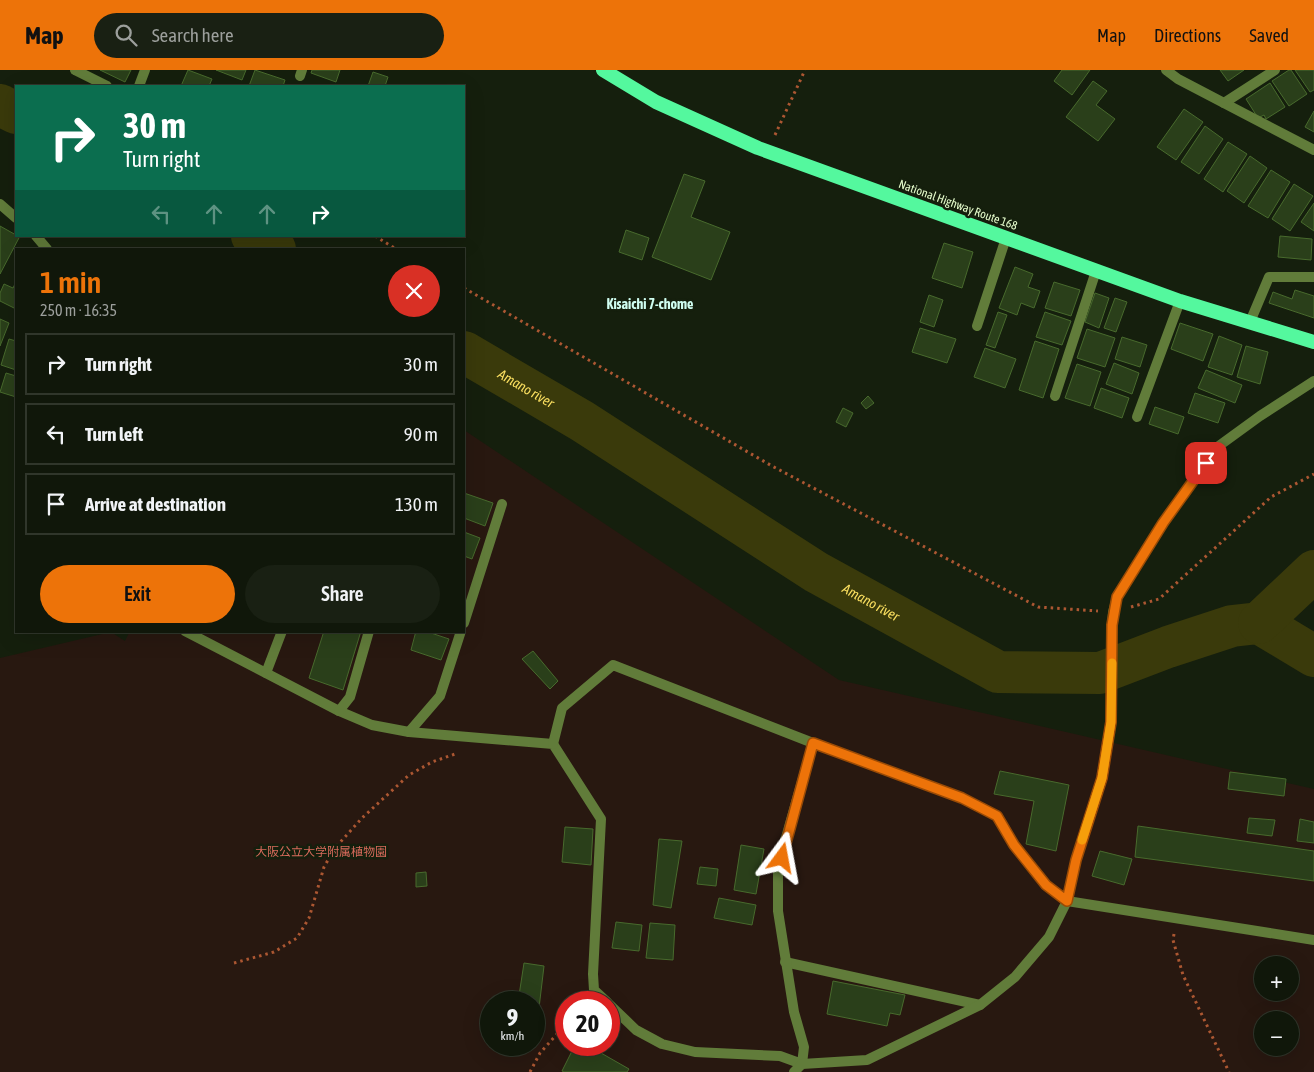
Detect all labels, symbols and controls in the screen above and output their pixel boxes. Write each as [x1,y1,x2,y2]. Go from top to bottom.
search box [94,13,444,58]
icon: search [112,21,140,49]
text: Map [25,22,64,49]
text: Search here [152,24,234,46]
text: Map [1097,25,1126,46]
text: Directions [1154,25,1221,46]
text: Saved [1249,25,1289,46]
icon: right [40,105,105,170]
text: 30 m [123,105,186,145]
text: Turn right [123,146,200,172]
street label: National Highway Route 168 [897,177,1020,233]
icon: left [147,200,175,228]
icon: ahead [200,200,228,228]
icon: ahead [253,200,281,228]
icon: right [306,200,334,228]
text: 1 min [40,265,101,299]
button: close [388,265,440,317]
district label: Kisaichi 7-chome [607,296,693,312]
text: 250 m · 16:35 [40,301,117,319]
icon: right [42,350,70,378]
text: Turn right [85,353,152,375]
text: 30 m [404,353,438,375]
water label: Amano river [494,365,558,411]
icon: left [42,420,70,448]
text: Turn left [85,423,143,445]
text: 90 m [404,423,438,445]
pin [1185,442,1227,484]
icon: arrive [1192,449,1220,477]
icon: arrive [42,490,70,518]
text: Arrive at destination [85,493,226,515]
text: 130 m [395,493,438,515]
button: Exit [40,565,235,623]
button: Share [245,565,440,623]
water label: Amano river [839,580,903,625]
position arrow [755,831,807,883]
park label: 大阪公立大学附属植物園 [255,845,387,859]
map controls [1254,956,1299,1056]
button: + [1254,956,1299,1001]
speed limit sign: 20 [555,991,620,1056]
text: 9 [507,1003,518,1031]
button: − [1254,1011,1299,1056]
text: km/h [501,1029,524,1043]

